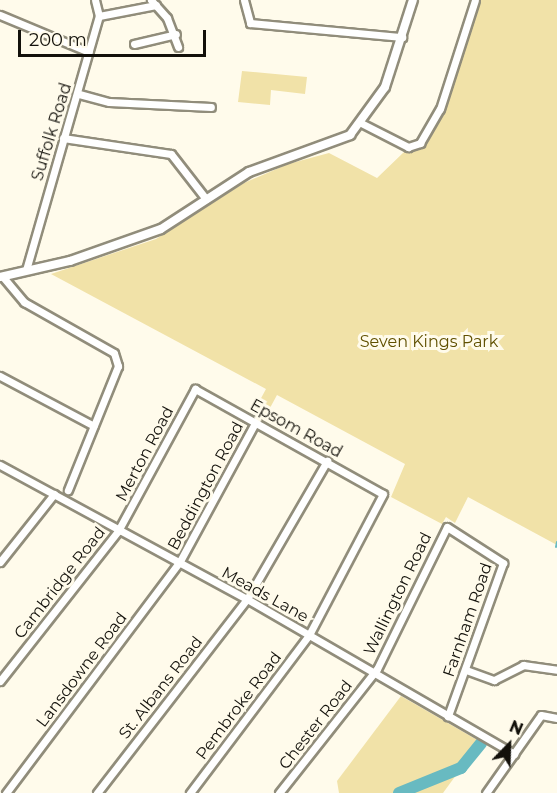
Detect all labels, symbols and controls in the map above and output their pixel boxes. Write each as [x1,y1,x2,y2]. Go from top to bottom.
scale bar [21,18,208,56]
text: 200 m [29,29,87,51]
street label: Suffolk Road [28,81,76,183]
park label: Seven Kings Park [360,332,498,352]
street label: Epsom Road [247,396,345,462]
street label: Merton Road [112,403,178,505]
street label: Beddington Road [164,419,248,553]
street label: Cambridge Road [10,523,110,643]
street label: Wallington Road [360,530,436,658]
street label: Farnham Road [439,560,497,680]
street label: Meads Lane [218,563,312,627]
street label: Lansdowne Road [33,609,131,731]
street label: St. Albans Road [115,633,207,743]
street label: Pembroke Road [192,648,286,764]
street label: Chester Road [275,677,357,773]
north arrow [479,715,539,775]
text: N [507,717,526,739]

